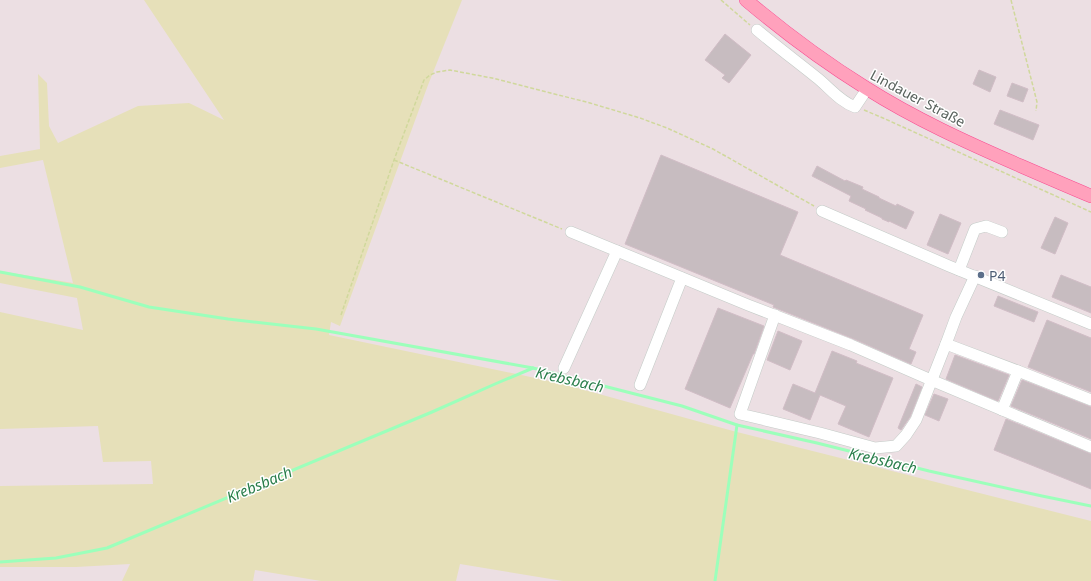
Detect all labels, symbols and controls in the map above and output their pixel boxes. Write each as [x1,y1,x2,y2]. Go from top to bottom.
street label: Lindauer Straße [867,65,969,131]
place label: P4 [989,266,1005,285]
marker: P4 [976,270,986,280]
water label: Krebsbach [534,361,606,397]
water label: Krebsbach [847,442,919,478]
water label: Krebsbach [223,461,295,507]

